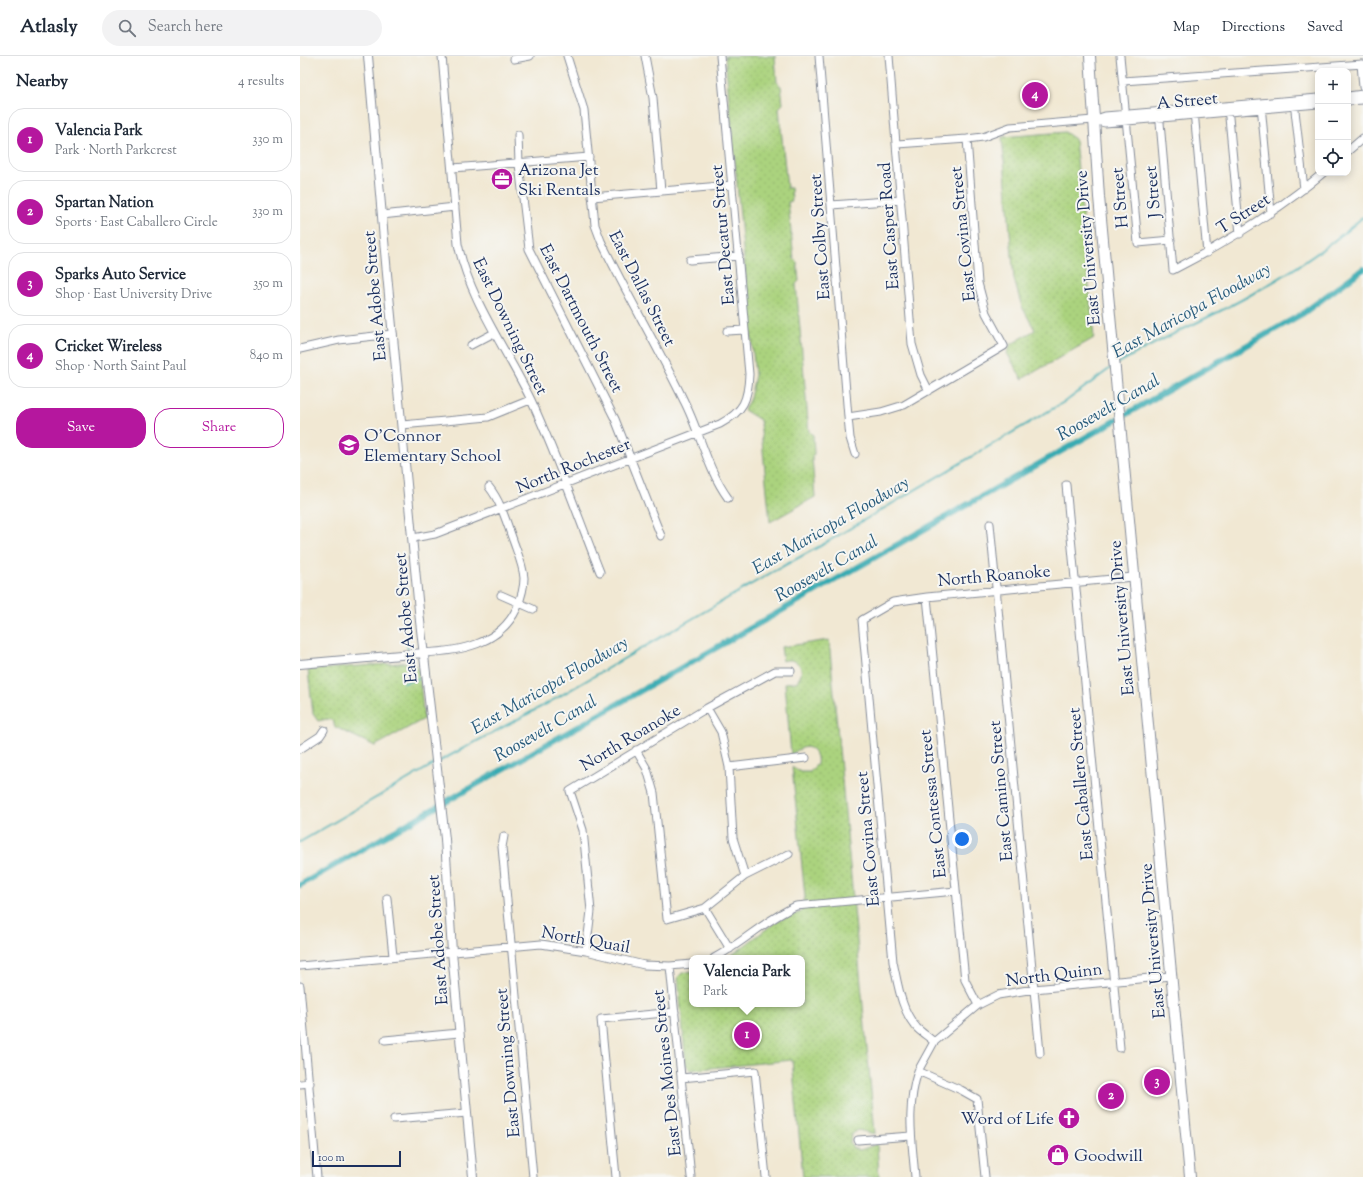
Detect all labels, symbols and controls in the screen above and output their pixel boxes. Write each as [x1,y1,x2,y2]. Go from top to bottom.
search box [102,10,382,46]
text: Atlasly [20,14,78,41]
icon: search [116,17,138,39]
text: Search here [148,17,223,38]
text: Map [1173,18,1200,38]
text: Directions [1222,18,1285,38]
text: Saved [1307,18,1343,38]
map controls [1315,68,1351,176]
button: + [1315,68,1351,104]
text: Nearby [16,70,68,94]
text: 4 results [238,73,284,91]
pin: 4 [1022,80,1048,110]
street label: A Street [1156,87,1219,117]
button: − [1315,104,1351,140]
text: Valencia Park [55,121,143,142]
text: 1 [28,131,32,149]
text: 330 m [252,131,283,149]
button: locate [1315,140,1351,176]
text: Park · North Parkcrest [55,142,177,160]
place label: Arizona Jet Ski Rentals [518,159,601,203]
street label: East Casper Road [874,161,906,290]
street label: East Decatur Street [706,164,742,306]
street label: J Street [1140,164,1168,220]
street label: East Covina Street [945,165,983,302]
office icon: Arizona Jet Ski Rentals [489,166,515,192]
street label: H Street [1106,166,1136,229]
street label: East University Drive [1070,169,1108,326]
street label: East Colby Street [805,173,837,301]
street label: T Street [1213,188,1276,241]
text: Spartan Nation [55,193,154,214]
text: 2 [27,203,33,221]
text: 330 m [252,203,283,221]
text: Sports · East Caballero Circle [55,214,218,232]
street label: East Dallas Street [602,227,681,351]
street label: East Adobe Street [358,230,394,362]
street label: East Dartmouth Street [532,241,628,397]
street label: East Downing Street [466,254,553,400]
water label: East Maricopa Floodway [1108,257,1276,366]
text: Sparks Auto Service [55,265,186,286]
text: 3 [27,275,33,293]
text: 350 m [253,275,283,293]
text: Shop · East University Drive [55,286,212,304]
text: Cricket Wireless [55,337,162,358]
text: 4 [27,347,33,365]
text: 840 m [250,347,283,365]
text: Shop · North Saint Paul [55,358,187,376]
water label: Roosevelt Canal [1053,369,1166,449]
button: Save [16,408,146,448]
button: Share [154,408,284,448]
place label: O'Connor Elementary School [364,425,501,469]
school or university icon: O'Connor Elementary School [336,432,362,458]
street label: North Rochester [513,433,635,501]
water label: East Maricopa Floodway [748,471,914,582]
water label: Roosevelt Canal [771,530,884,610]
street label: East University Drive [1104,539,1142,696]
street label: East Adobe Street [389,552,425,684]
street label: North Roanoke [937,560,1052,594]
water label: East Maricopa Floodway [467,631,633,742]
water label: Roosevelt Canal [490,690,603,770]
street label: North Roanoke [576,699,686,778]
street label: East Caballero Street [1063,706,1101,861]
street label: East Camino Street [984,719,1020,862]
street label: East Contessa Street [914,728,954,879]
street label: East Covina Street [851,770,887,907]
your location [952,829,972,849]
street label: East University Drive [1135,862,1173,1019]
street label: East Adobe Street [422,874,456,1006]
street label: North Quail [539,921,632,961]
popup [689,955,805,1007]
street label: North Quinn [1004,958,1104,994]
text: Valencia Park [703,962,791,983]
text: Park [703,983,728,1001]
street label: East Downing Street [490,987,527,1138]
street label: East Des Moines Street [647,988,689,1157]
pin: 1 [734,1020,760,1050]
pin: 3 [1144,1067,1170,1097]
pin: 2 [1098,1081,1124,1111]
church icon: Word of Life [1056,1105,1082,1131]
place label: Word of Life [961,1108,1054,1132]
shop icon: Goodwill [1045,1142,1071,1168]
place label: Goodwill [1074,1145,1143,1169]
scale bar [312,1149,401,1168]
text: 100 m [318,1150,345,1166]

